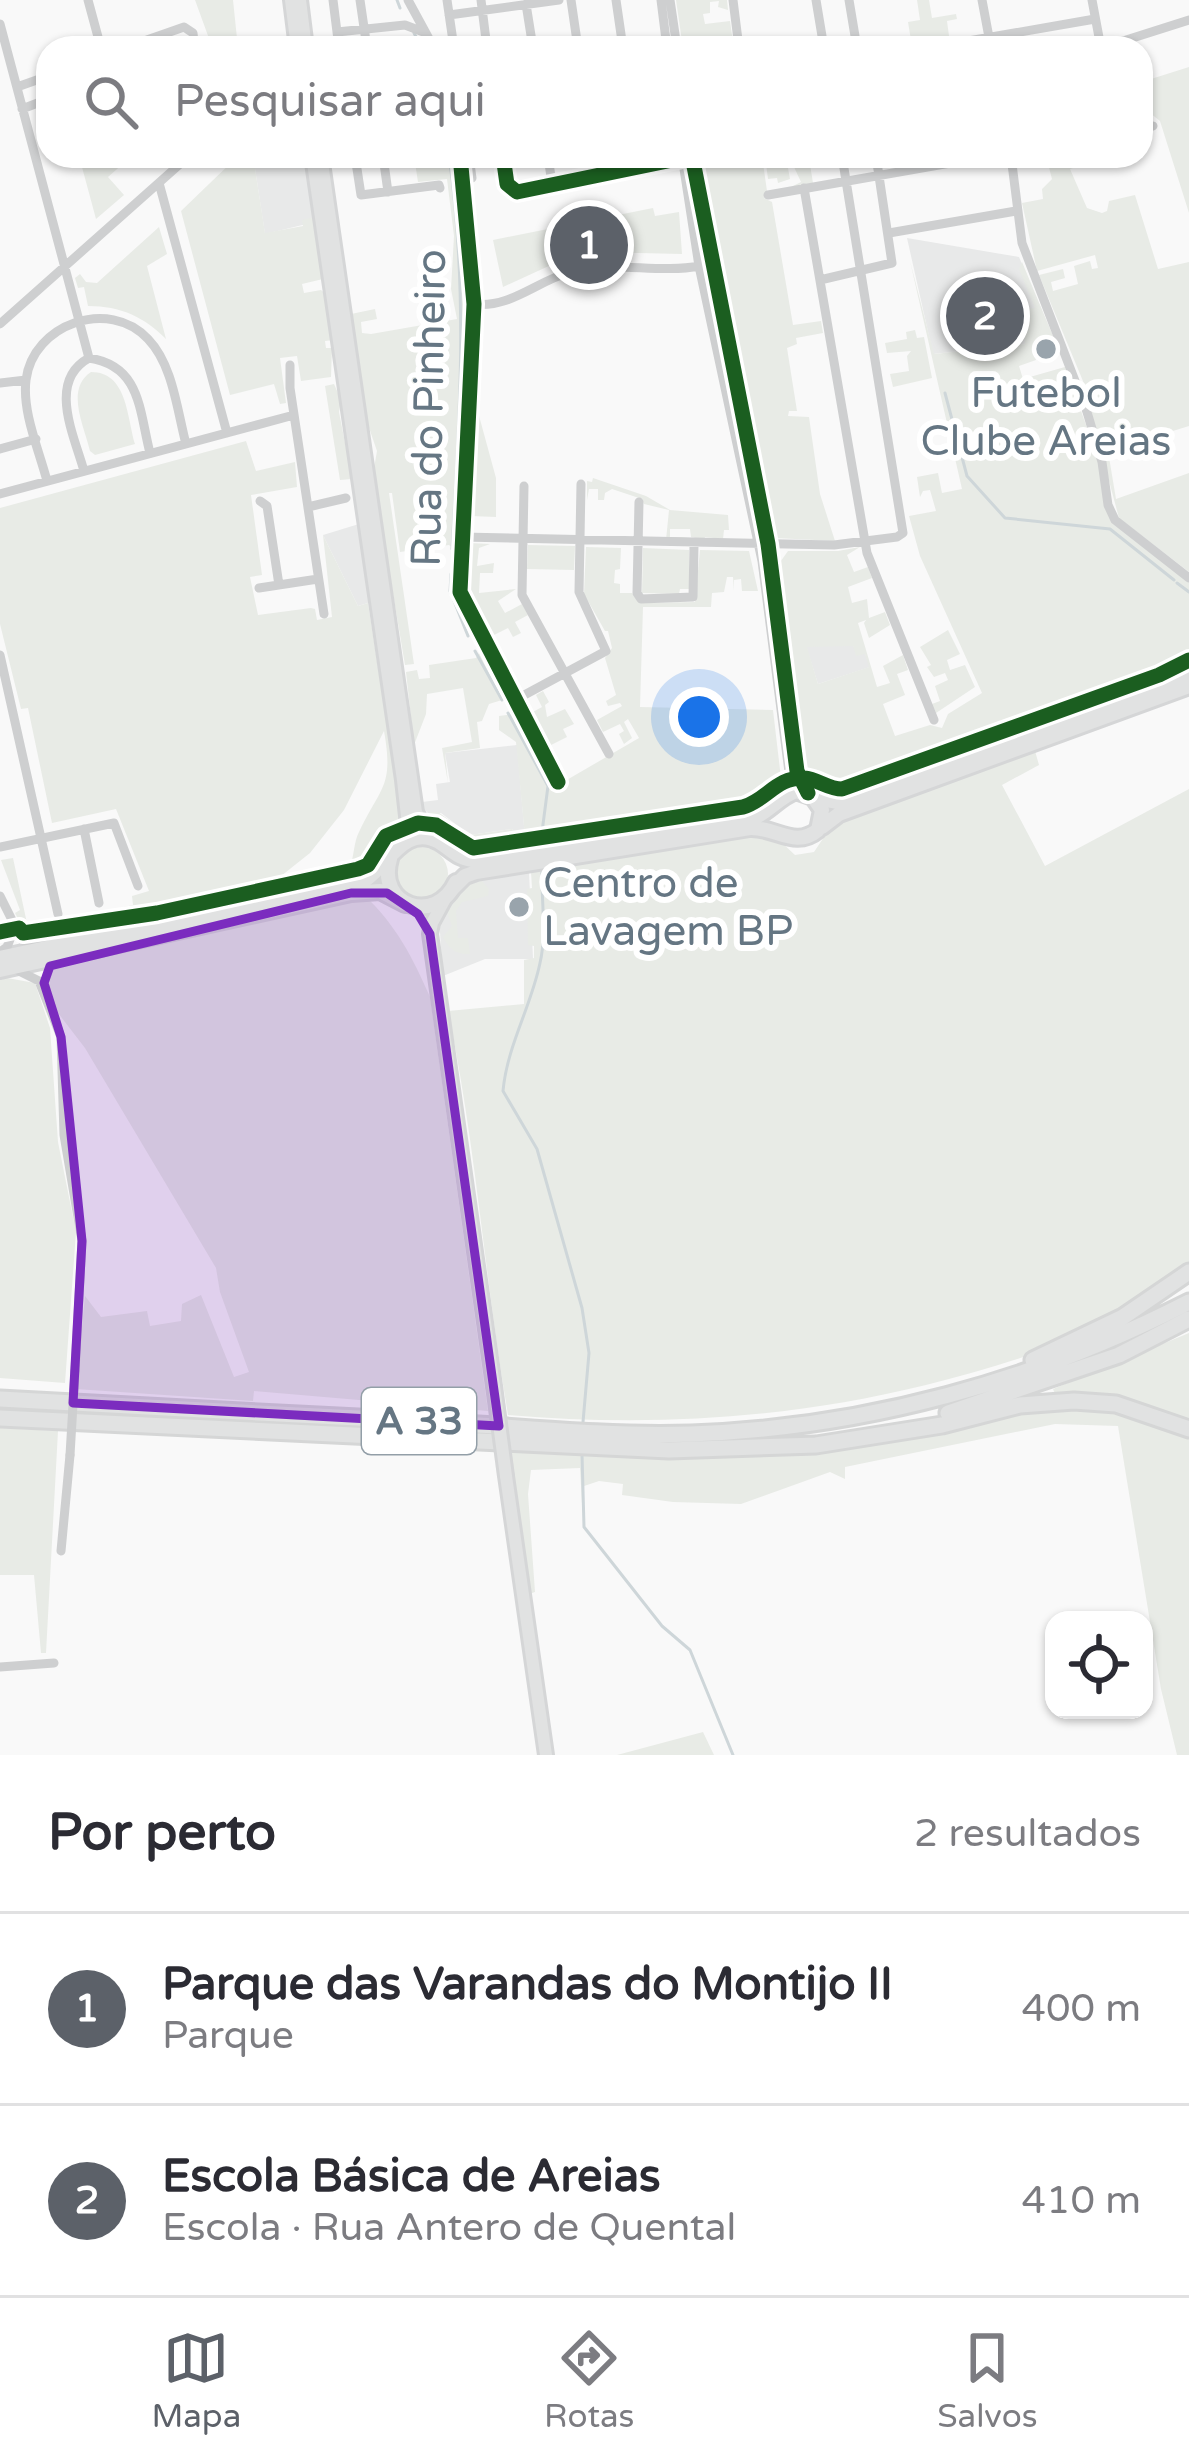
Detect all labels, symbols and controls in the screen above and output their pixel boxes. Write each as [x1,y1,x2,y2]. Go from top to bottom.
search box [36,36,1153,168]
icon: search [78,69,144,135]
text: Pesquisar aqui [174,75,486,129]
pin: 1 [550,200,628,290]
street label: Rua do Pinheiro [401,249,457,567]
pin: 2 [946,271,1024,361]
marker: Futebol Clube Areias [1033,336,1059,362]
place label: Futebol Clube Areias [921,368,1171,467]
your location [669,687,729,747]
place label: Centro de Lavagem BP [543,858,793,957]
marker: Centro de Lavagem BP [506,894,532,920]
road number: A 33 [362,1388,476,1454]
map controls [1045,1611,1153,1719]
button: locate [1045,1611,1153,1719]
text: Por perto [48,1802,276,1864]
text: 2 resultados [914,1810,1141,1857]
text: Parque das Varandas do Montijo II [162,1958,893,2012]
text: 1 [75,1985,99,2032]
text: 400 m [1022,1985,1141,2032]
text: Parque [162,2012,294,2059]
text: Escola Básica de Areias [162,2150,661,2204]
text: 2 [75,2177,99,2224]
text: 410 m [1022,2177,1141,2224]
text: Escola · Rua Antero de Quental [162,2204,736,2251]
tab: Mapa [151,2325,241,2436]
tab: Rotas [544,2325,634,2436]
tab: Salvos [937,2325,1038,2436]

